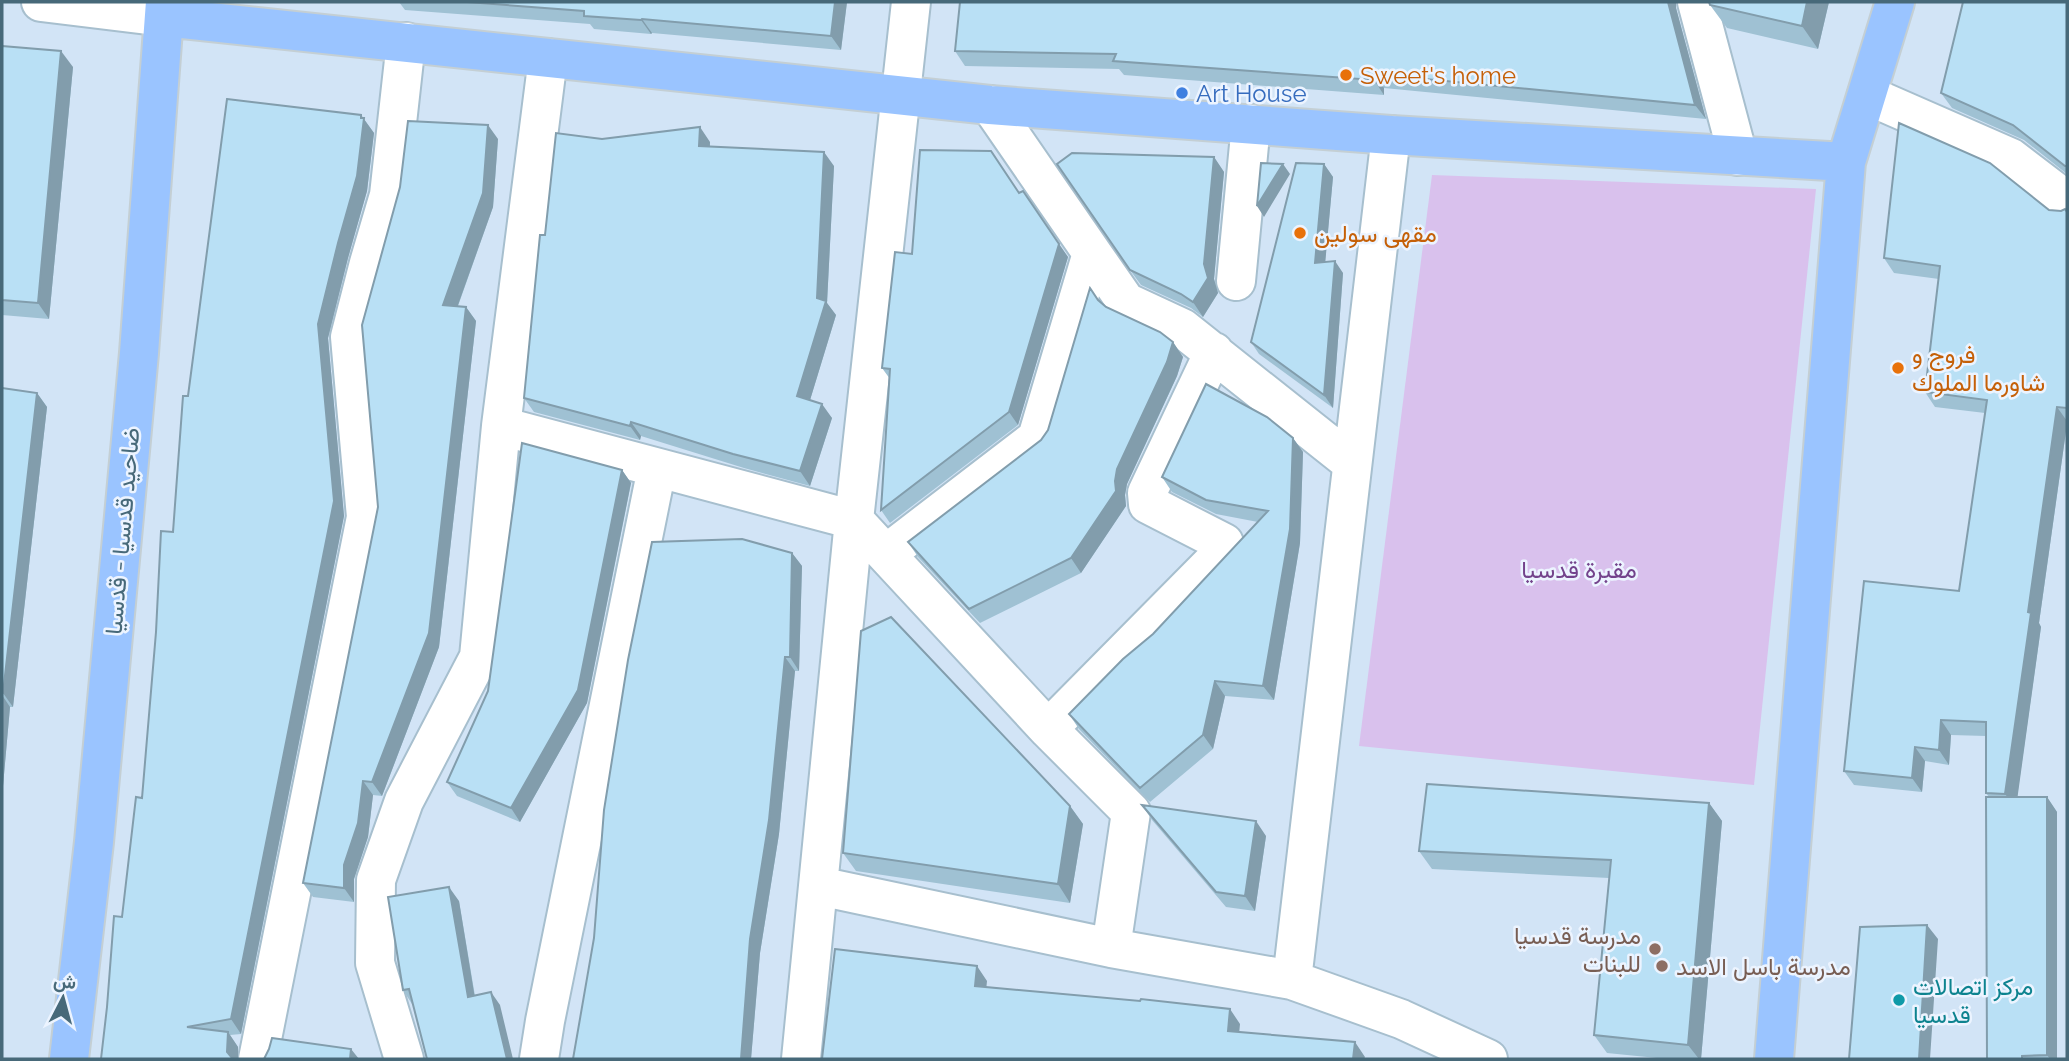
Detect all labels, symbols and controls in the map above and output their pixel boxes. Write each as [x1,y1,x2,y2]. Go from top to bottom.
place label: Sweet's home [1360,61,1516,90]
marker: Sweet's home [1338,67,1354,83]
place label: Art House [1196,79,1307,108]
marker: Art House [1174,85,1190,101]
place label: مقهى سولين [1314,219,1437,249]
marker: مقهى سولين [1292,225,1308,241]
place label: فروج و شاورما الملوك [1912,340,2045,398]
marker: فروج و شاورما الملوك [1890,360,1906,376]
street label: ضاحيد قدسيا - قدسيا [99,426,145,636]
park label: مقبرة قدسيا [1521,555,1637,585]
place label: مدرسة قدسيا للبنات [1514,921,1641,978]
marker: مدرسة قدسيا للبنات [1647,941,1663,957]
place label: مدرسة باسل الاسد [1676,952,1851,982]
marker: مدرسة باسل الاسد [1654,958,1670,974]
north arrow [28,963,98,1033]
text: ش [52,969,77,994]
place label: مركز اتصالات قدسيا [1913,972,2033,1029]
marker: مركز اتصالات قدسيا [1891,992,1907,1008]

